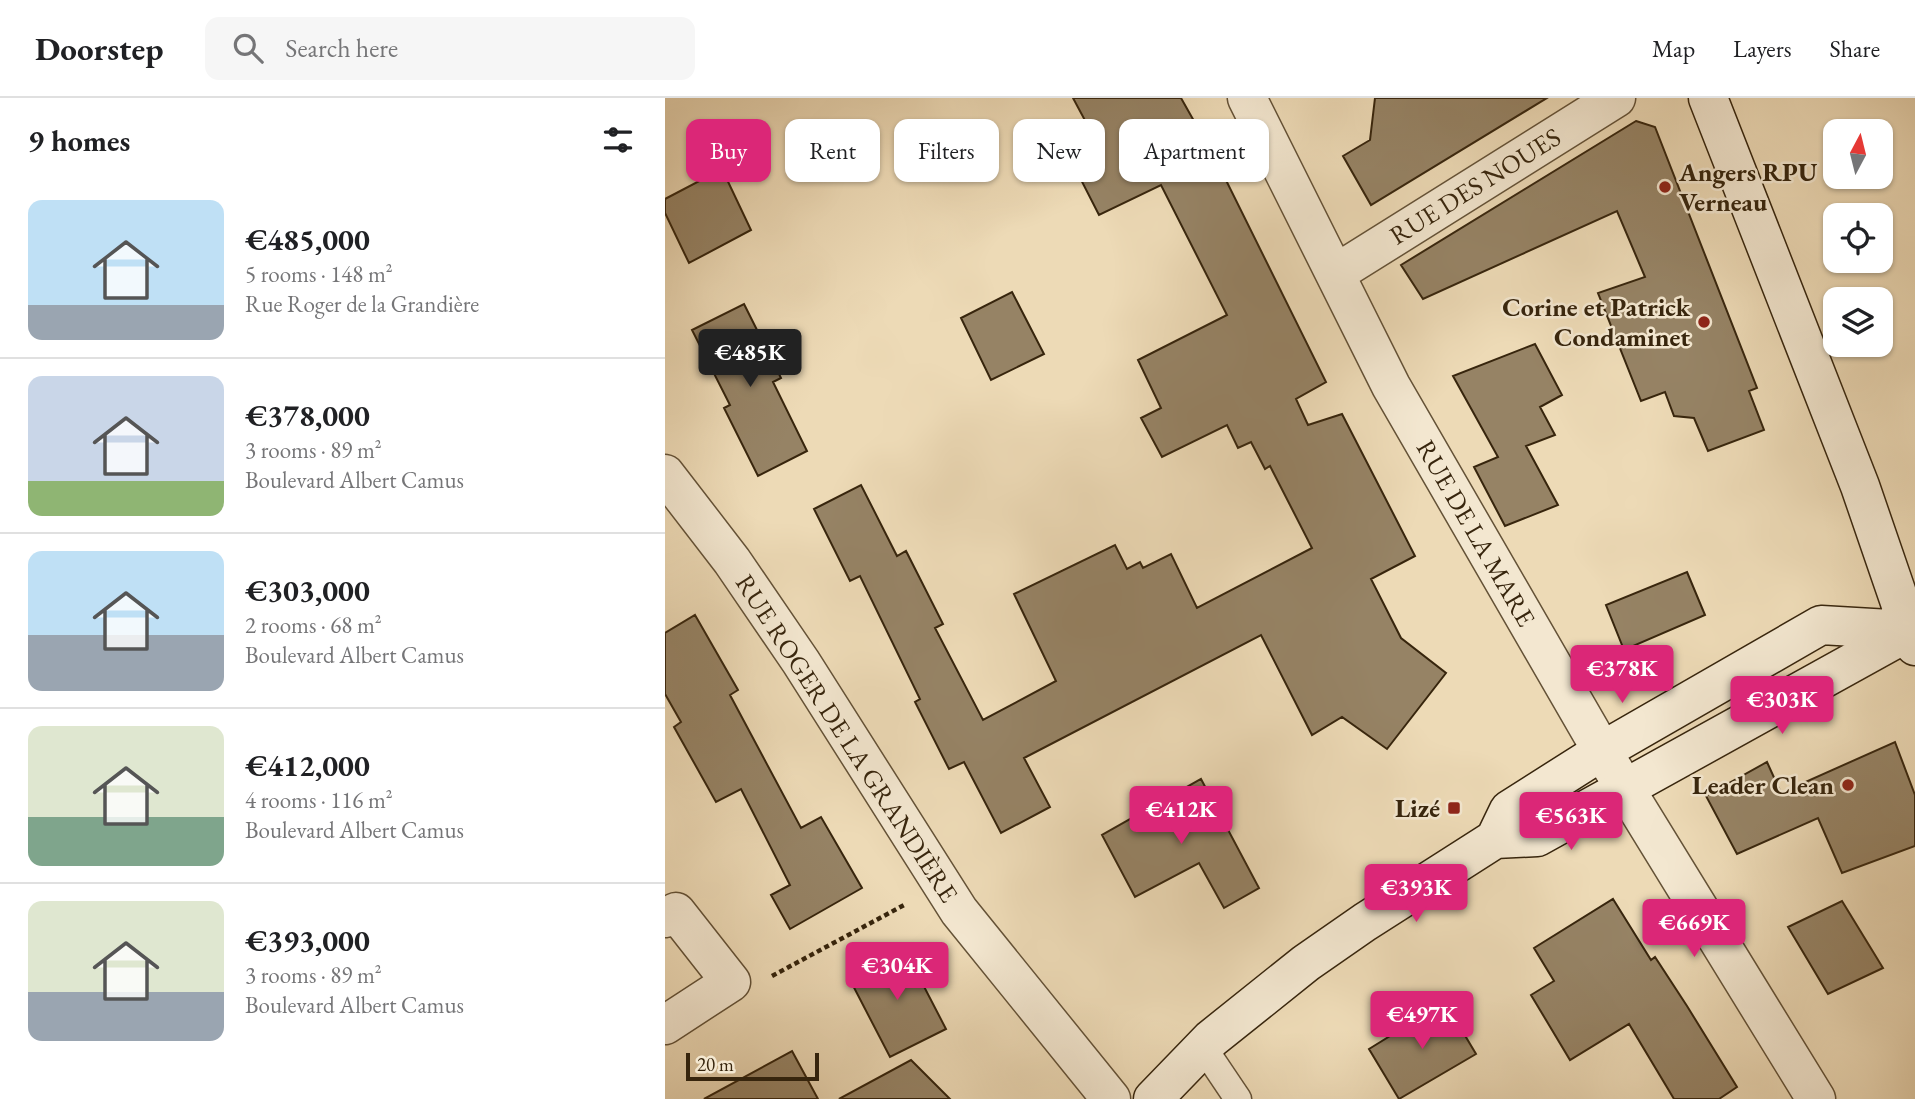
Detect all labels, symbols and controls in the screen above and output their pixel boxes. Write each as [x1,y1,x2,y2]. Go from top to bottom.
search box [205,17,695,80]
text: Doorstep [35,27,163,70]
icon: search [229,29,267,67]
text: Search here [285,31,398,65]
text: Map [1652,33,1695,64]
text: Layers [1733,33,1792,64]
text: Share [1830,33,1880,64]
chip: Buy [686,119,771,182]
chip: Rent [785,119,880,182]
chip: Filters [894,119,999,182]
chip: New [1013,119,1105,182]
chip: Apartment [1119,119,1269,182]
north arrow [1823,119,1893,189]
map controls [1823,119,1893,357]
street label: RUE DES NOUES [1383,120,1567,252]
text: 9 homes [28,121,130,160]
icon: filters [599,121,637,159]
place label: Angers RPU Verneau [1678,155,1818,219]
marker: Angers RPU Verneau [1657,179,1673,195]
button: locate [1823,203,1893,273]
text: €485,000 [245,220,370,259]
icon: home [84,228,168,312]
text: 5 rooms · 148 m² [245,259,393,289]
button: layers [1823,287,1893,357]
text: Rue Roger de la Grandière [245,289,479,319]
place label: Corine et Patrick Condaminet [1502,290,1691,354]
marker: Corine et Patrick Condaminet [1696,314,1712,330]
pin: €485K [701,330,799,389]
text: €485K [714,337,786,367]
text: €378,000 [245,396,370,435]
icon: home [84,404,168,488]
street label: RUE DE LA MARE [1409,434,1543,633]
text: 3 rooms · 89 m² [245,435,382,465]
text: Boulevard Albert Camus [245,465,464,495]
street label: RUE ROGER DE LA GRANDIÈRE [728,567,966,909]
text: €303,000 [245,571,370,610]
icon: home [84,579,168,663]
text: 2 rooms · 68 m² [245,610,382,640]
text: Boulevard Albert Camus [245,640,464,670]
pin: €378K [1573,646,1671,705]
text: €378K [1586,653,1658,683]
pin: €303K [1733,676,1831,736]
text: €303K [1746,684,1818,714]
text: €412,000 [245,746,370,785]
icon: home [84,754,168,838]
place label: Leader Clean [1692,768,1834,802]
marker: Leader Clean [1840,777,1856,793]
text: 4 rooms · 116 m² [245,785,393,815]
pin: €412K [1132,786,1230,846]
place label: Lizé [1395,791,1440,825]
pin: €563K [1522,792,1620,852]
text: €412K [1145,794,1217,824]
marker: Lizé [1446,800,1462,816]
text: €563K [1535,800,1607,830]
text: Boulevard Albert Camus [245,815,464,845]
pin: €393K [1367,864,1465,924]
text: €393K [1380,872,1452,902]
pin: €669K [1645,900,1743,959]
text: €669K [1658,907,1730,937]
text: €393,000 [245,921,370,960]
icon: home [84,929,168,1013]
pin: €304K [848,942,946,1002]
text: €304K [861,950,933,980]
text: 3 rooms · 89 m² [245,960,382,990]
text: Boulevard Albert Camus [245,990,464,1020]
pin: €497K [1373,992,1471,1051]
text: €497K [1386,999,1458,1029]
scale bar [686,1050,819,1082]
text: 20 m [697,1052,734,1077]

